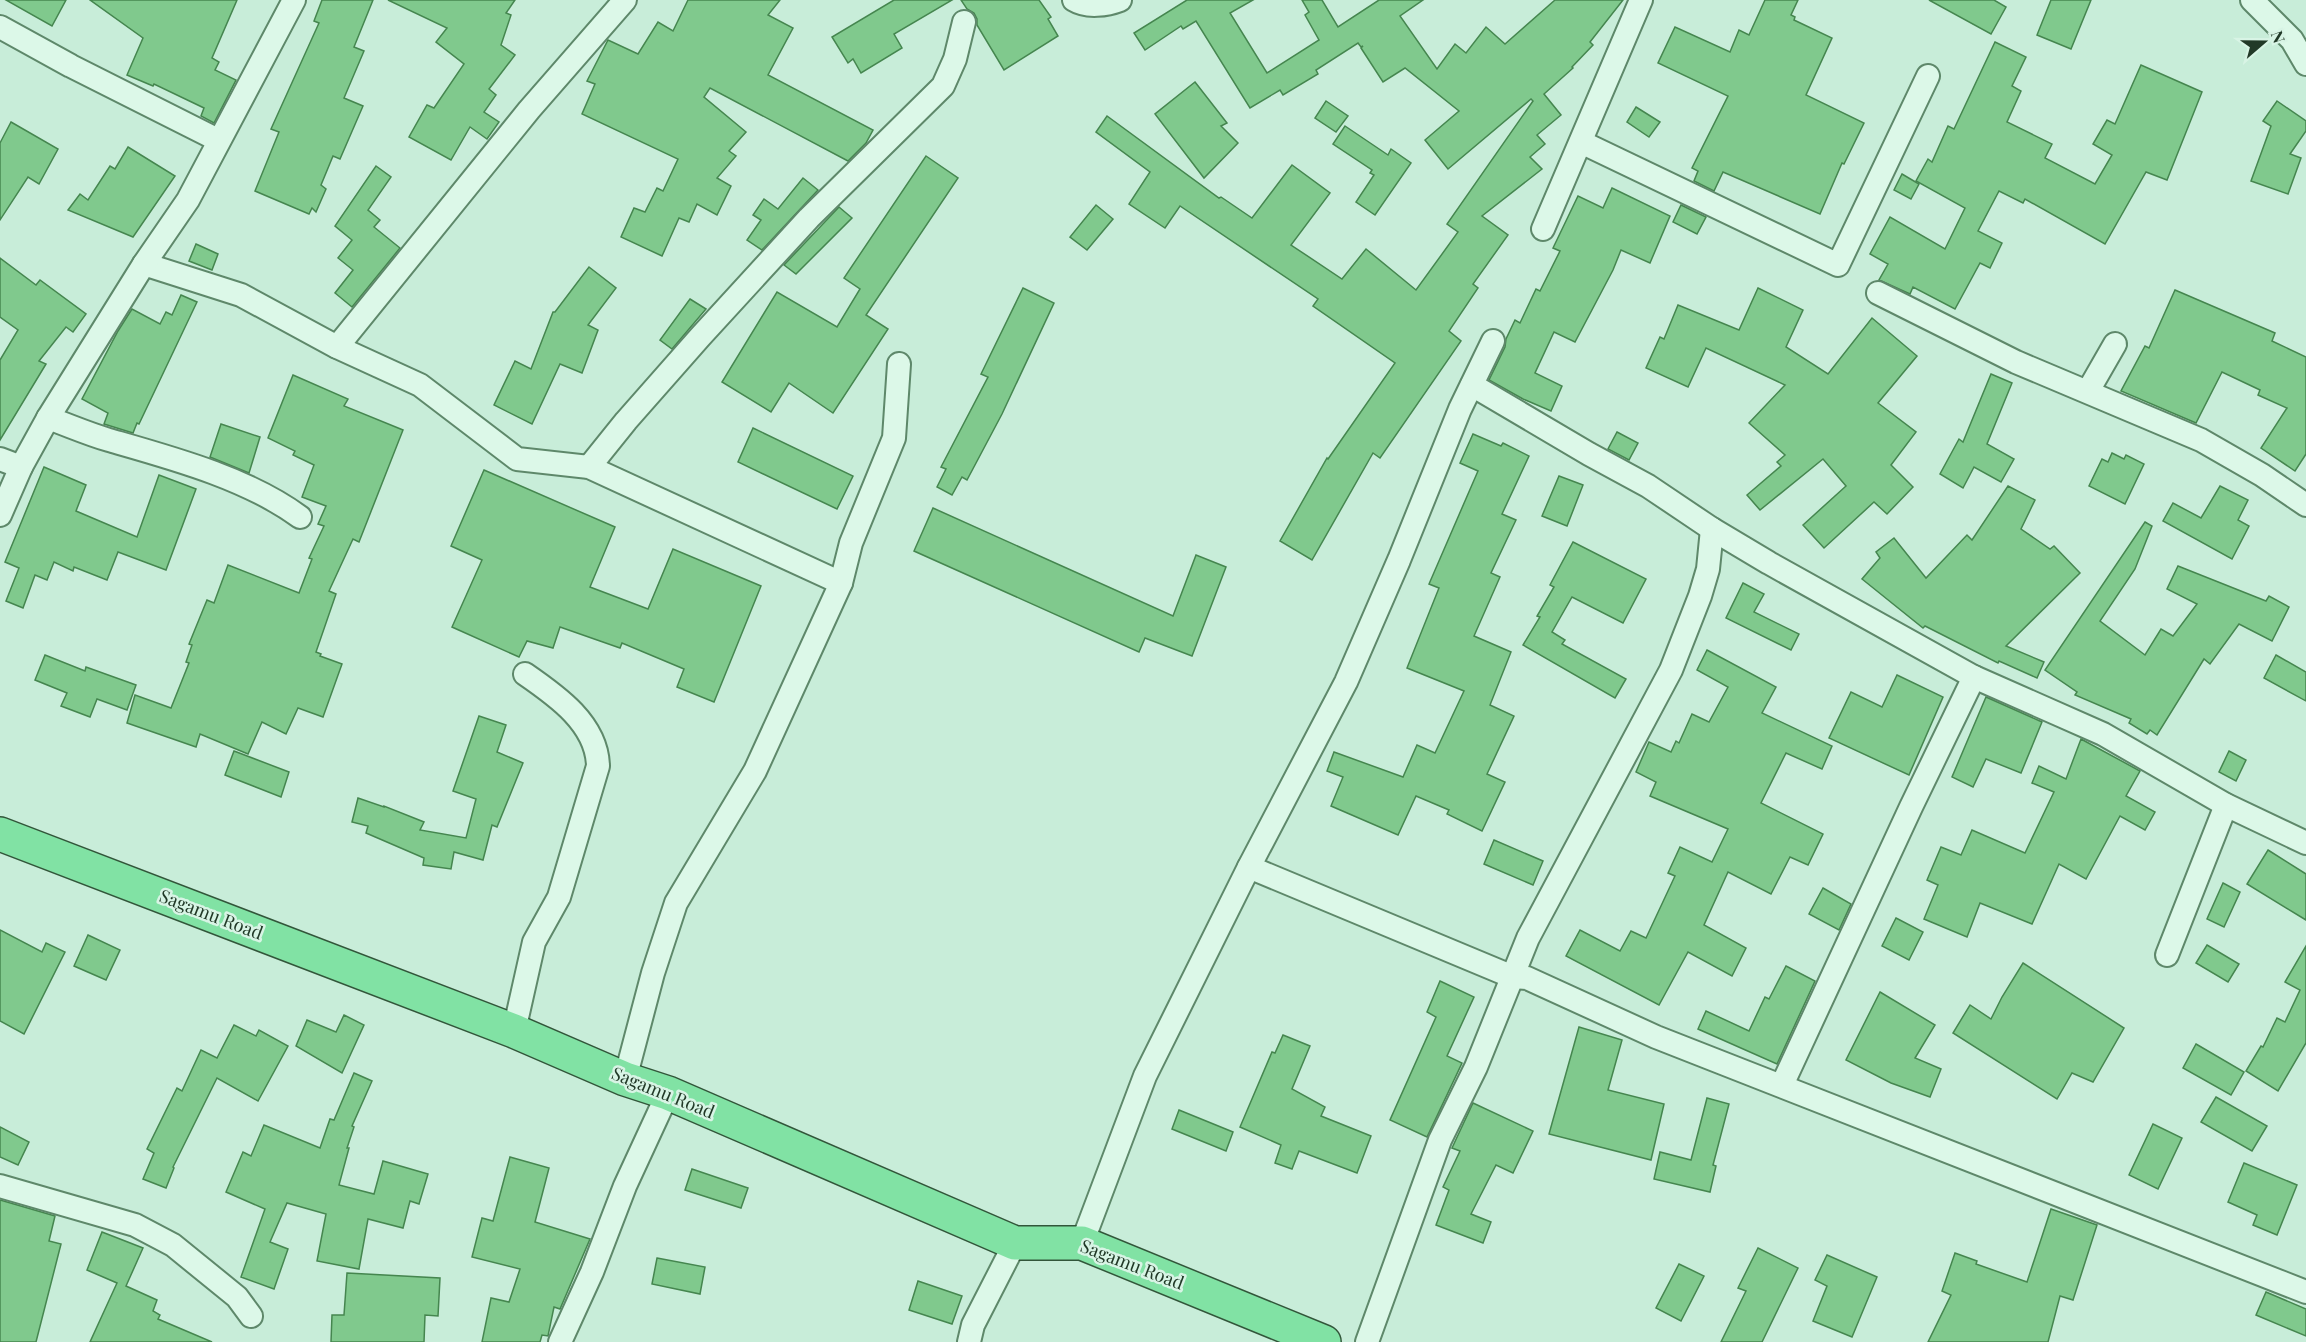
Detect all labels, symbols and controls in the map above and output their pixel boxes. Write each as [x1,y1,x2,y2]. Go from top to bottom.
north arrow [2234,12,2294,72]
text: N [2267,28,2291,46]
street label: Sagamu Road [156,883,267,945]
street label: Sagamu Road [608,1061,719,1124]
street label: Sagamu Road [1077,1233,1188,1295]

